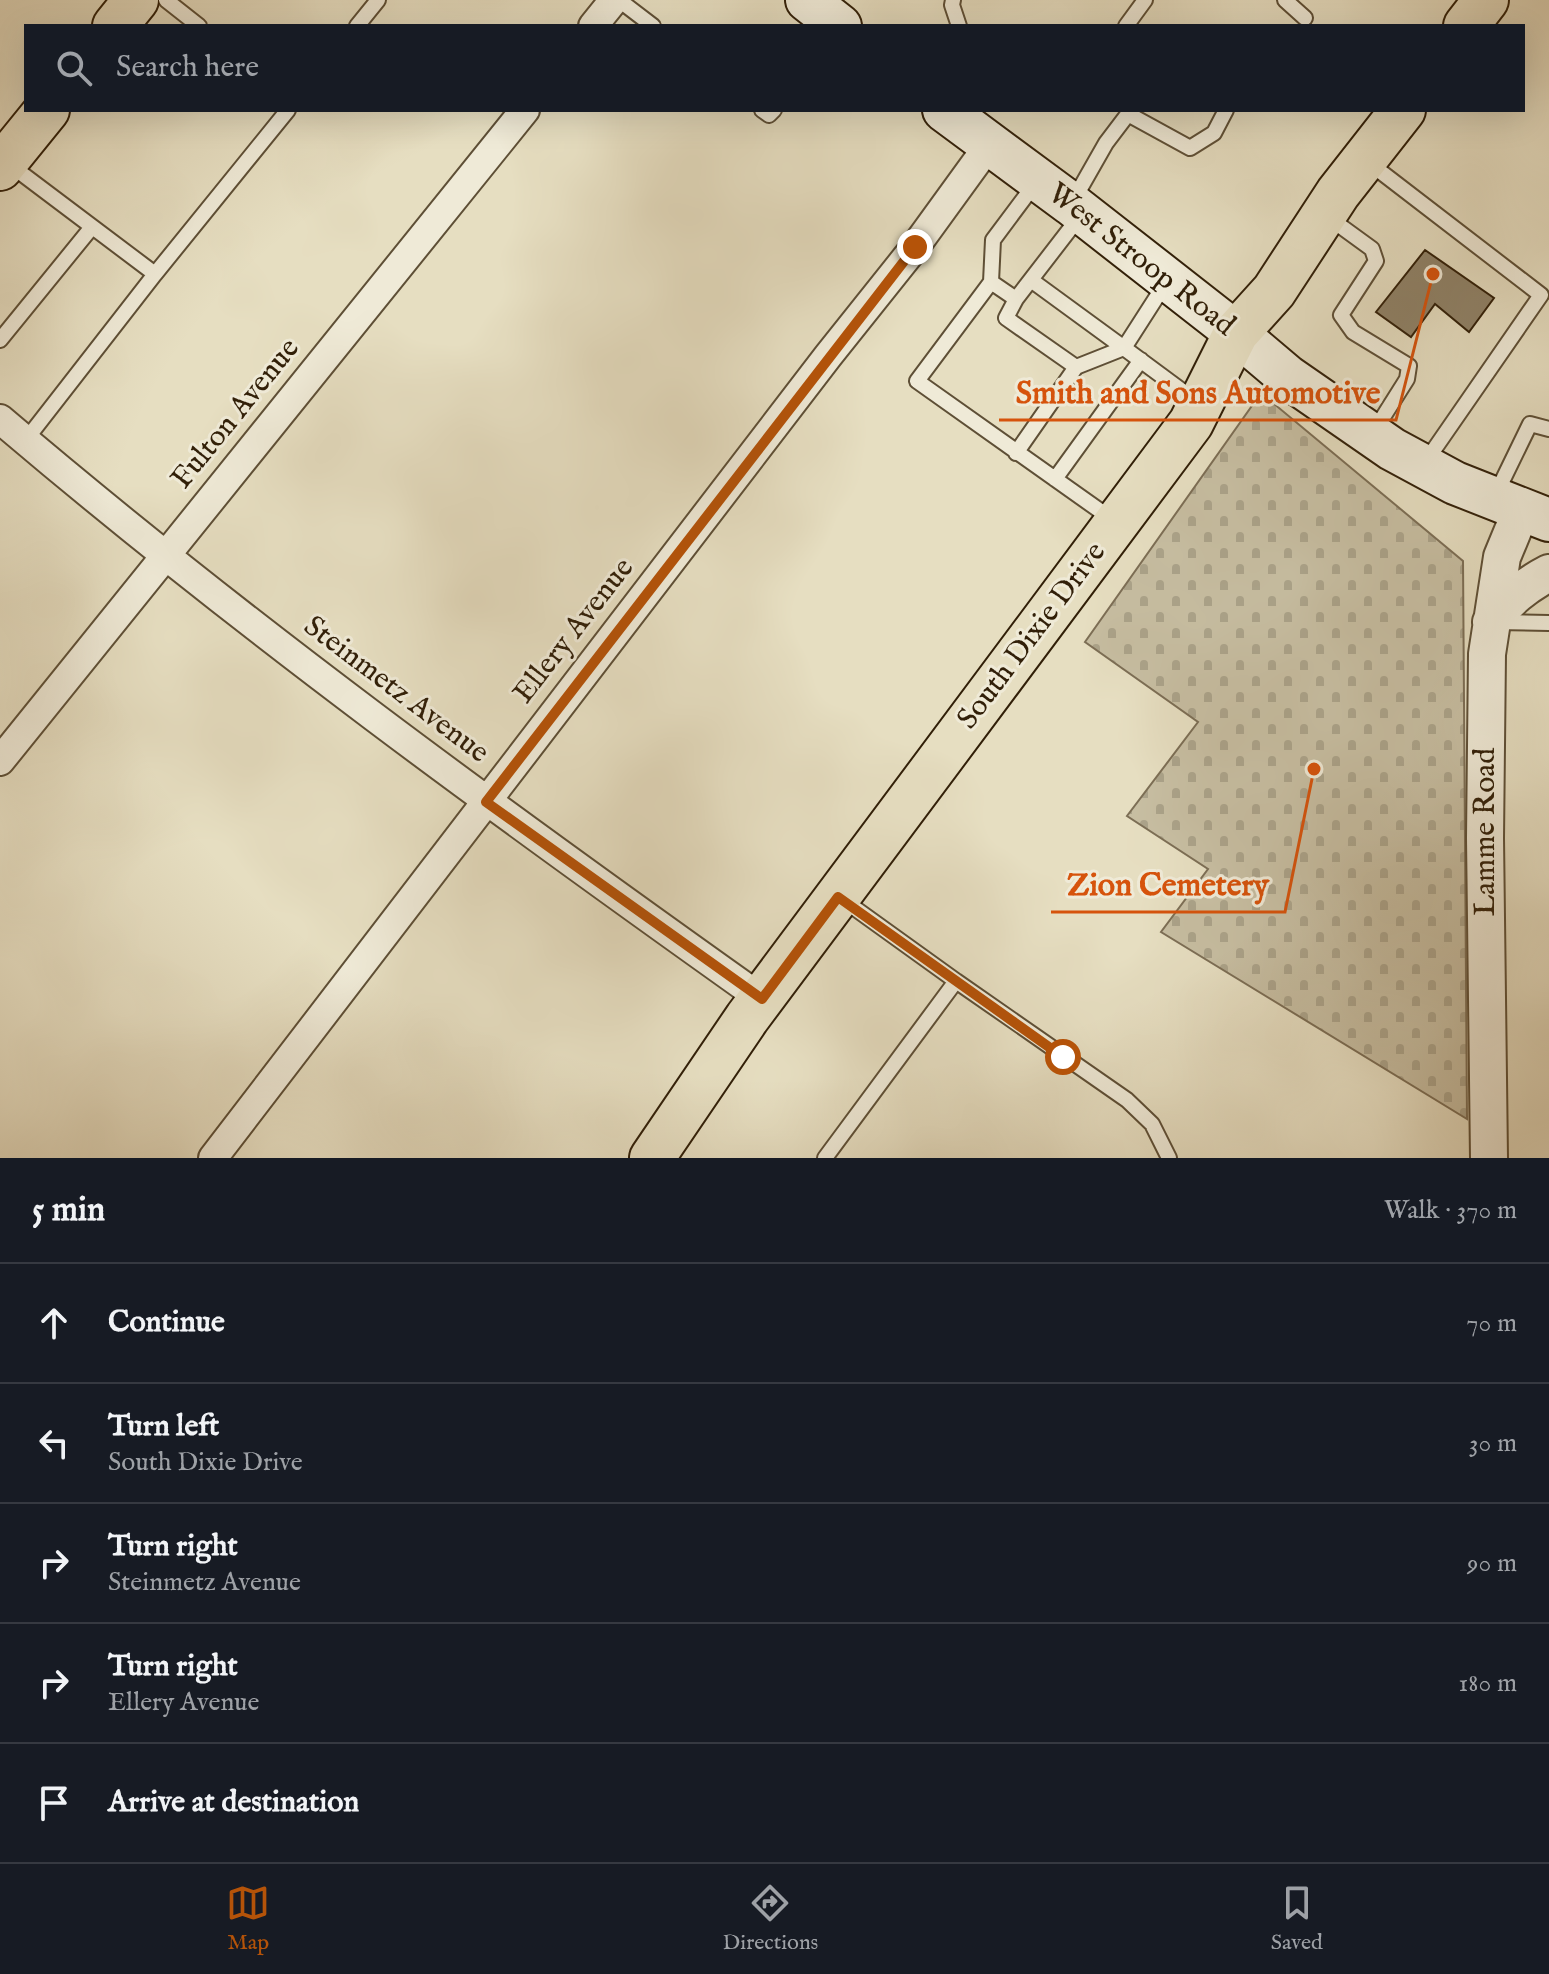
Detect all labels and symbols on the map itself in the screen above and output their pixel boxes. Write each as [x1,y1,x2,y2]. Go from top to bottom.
street label: West Stroop Road [1039,175,1243,346]
route end [897,229,933,265]
street label: Fulton Avenue [164,331,308,497]
callout: Smith and Sons Automotive [999,364,1396,420]
text: Smith and Sons Automotive [1016,374,1381,415]
street label: South Dixie Drive [949,535,1115,737]
street label: Ellery Avenue [505,550,643,712]
street label: Steinmetz Avenue [296,608,496,772]
street label: Lamme Road [1467,747,1505,916]
callout: Zion Cemetery [1051,856,1285,912]
text: Zion Cemetery [1067,866,1270,907]
route start [1045,1039,1081,1075]

